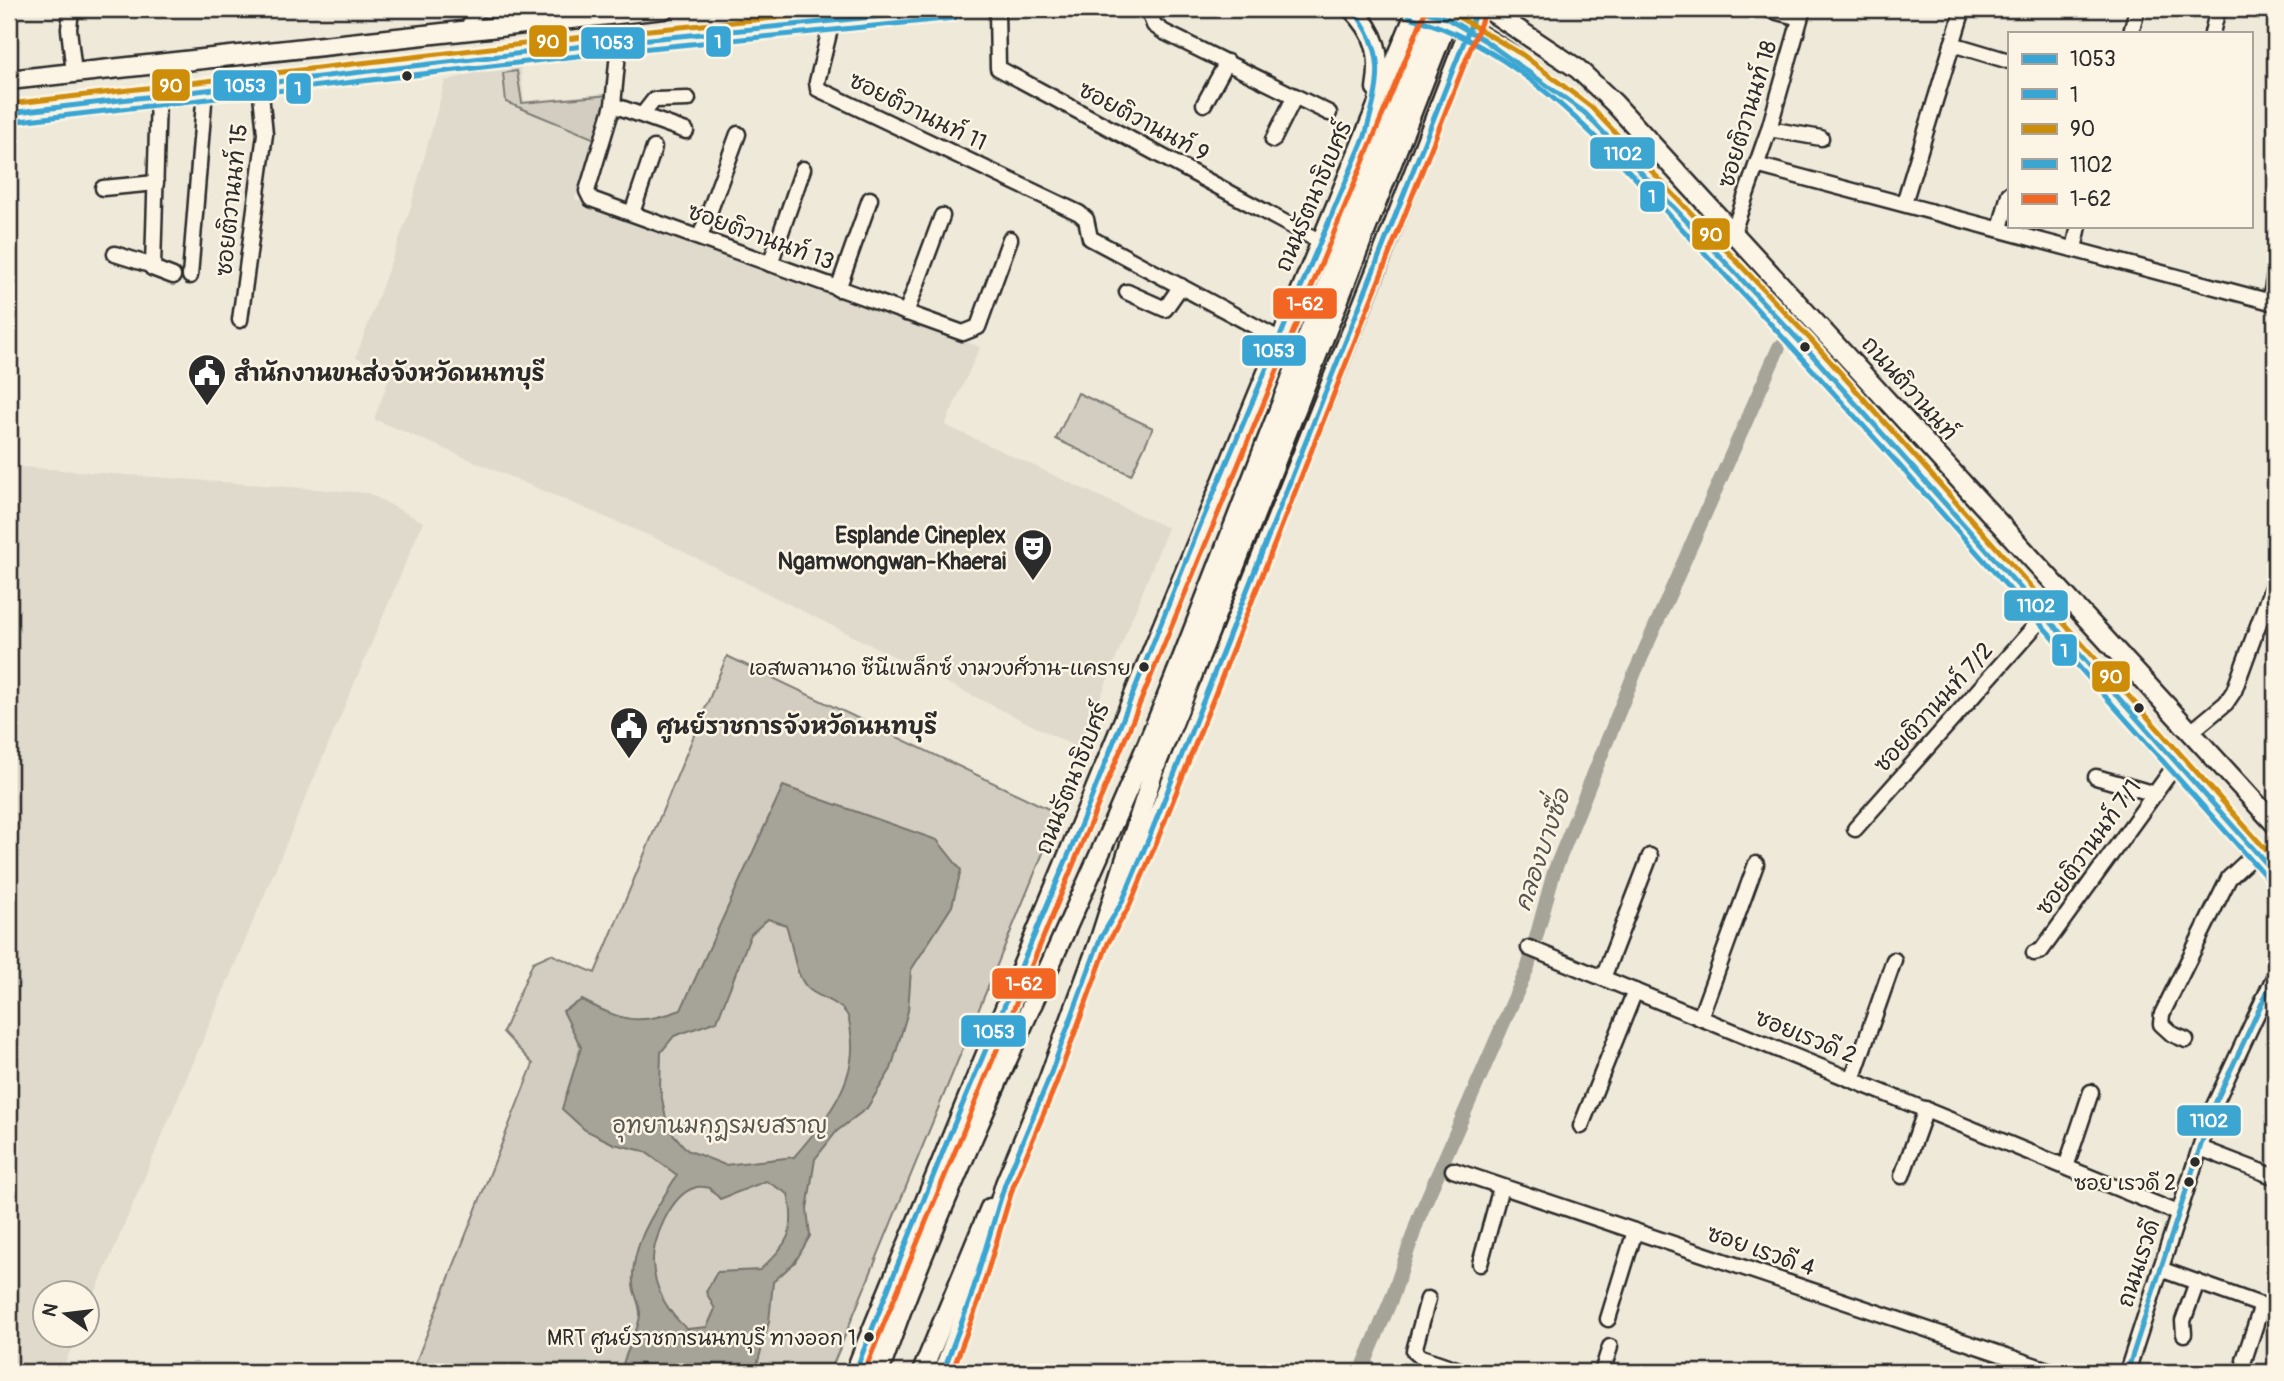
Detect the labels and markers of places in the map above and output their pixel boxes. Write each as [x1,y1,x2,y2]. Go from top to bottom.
unlabelled marker [400,69,414,83]
unlabelled marker [1798,340,1812,354]
public building icon: สำนักงานขนส่งจังหวัดนนทบุรี [186,352,228,407]
place label: สำนักงานขนส่งจังหวัดนนทบุรี [234,358,545,390]
place label: Esplande Cineplex Ngamwongwan-Khaerai [777,521,1006,576]
theatre icon: Esplande Cineplex Ngamwongwan-Khaerai [1012,527,1054,582]
place label: เอสพลานาด ซีนีเพล็กซ์ งามวงศ์วาน-แคราย [749,655,1131,682]
marker: เอสพลานาด ซีนีเพล็กซ์ งามวงศ์วาน-แคราย [1137,660,1151,674]
unlabelled marker [2132,701,2146,715]
public building icon: ศูนย์ราชการจังหวัดนนทบุรี [608,705,650,760]
place label: ศูนย์ราชการจังหวัดนนทบุรี [656,711,937,743]
unlabelled marker [2188,1155,2202,1169]
place label: ซอย เรวดี 2 [2074,1170,2176,1197]
marker: ซอย เรวดี 2 [2182,1175,2196,1189]
place label: MRT ศูนย์ราชการนนทบุรี ทางออก 1 [547,1325,856,1354]
marker: MRT ศูนย์ราชการนนทบุรี ทางออก 1 [862,1330,876,1344]

